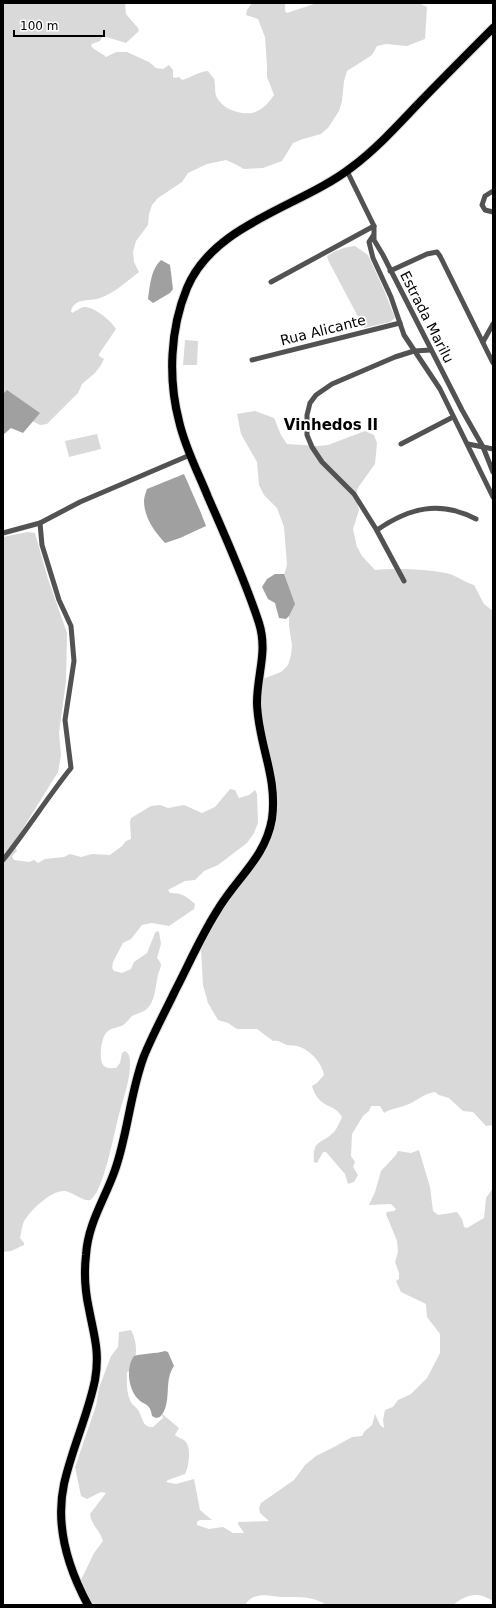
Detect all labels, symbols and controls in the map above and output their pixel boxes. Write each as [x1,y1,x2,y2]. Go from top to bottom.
scale bar [14,12,104,38]
text: 100 m [20,19,58,33]
street label: Estrada Marilu [397,268,457,366]
street label: Rua Alicante [279,312,367,348]
district label: Vinhedos II [284,416,378,434]

